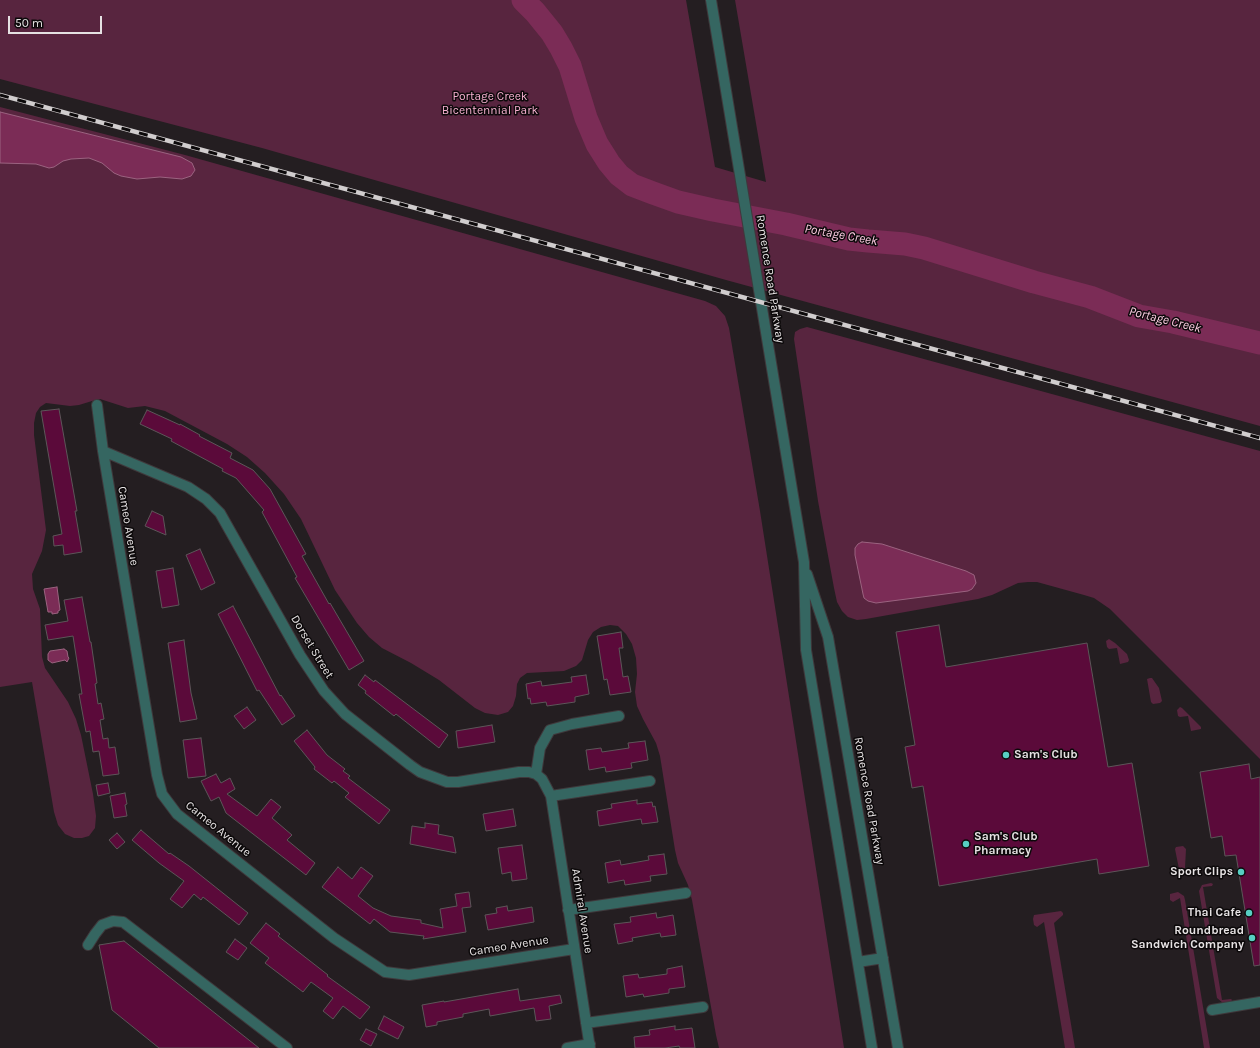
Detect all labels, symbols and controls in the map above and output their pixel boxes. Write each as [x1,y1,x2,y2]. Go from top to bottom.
scale bar [10,8,104,34]
text: 50 m [15,16,43,30]
park label: Portage Creek Bicentennial Park [442,90,538,118]
street label: Romence Road Parkway [753,214,787,344]
water label: Portage Creek [803,221,879,249]
water label: Portage Creek [1127,303,1203,337]
street label: Cameo Avenue [115,485,141,567]
street label: Dorset Street [287,613,337,681]
street label: Romence Road Parkway [851,736,887,866]
place label: Sam's Club [1014,748,1078,762]
marker: Sam's Club [1001,750,1011,760]
street label: Cameo Avenue [182,798,254,860]
place label: Sam's Club Pharmacy [974,830,1038,858]
marker: Sam's Club Pharmacy [961,839,971,849]
place label: Sport Clips [1170,865,1233,879]
marker: Sport Clips [1236,867,1246,877]
street label: Admiral Avenue [568,868,596,954]
place label: Thai Cafe [1188,906,1241,920]
marker: Thai Cafe [1244,908,1254,918]
place label: Roundbread Sandwich Company [1131,924,1244,952]
street label: Cameo Avenue [468,933,550,959]
marker: Roundbread Sandwich Company [1247,933,1257,943]

